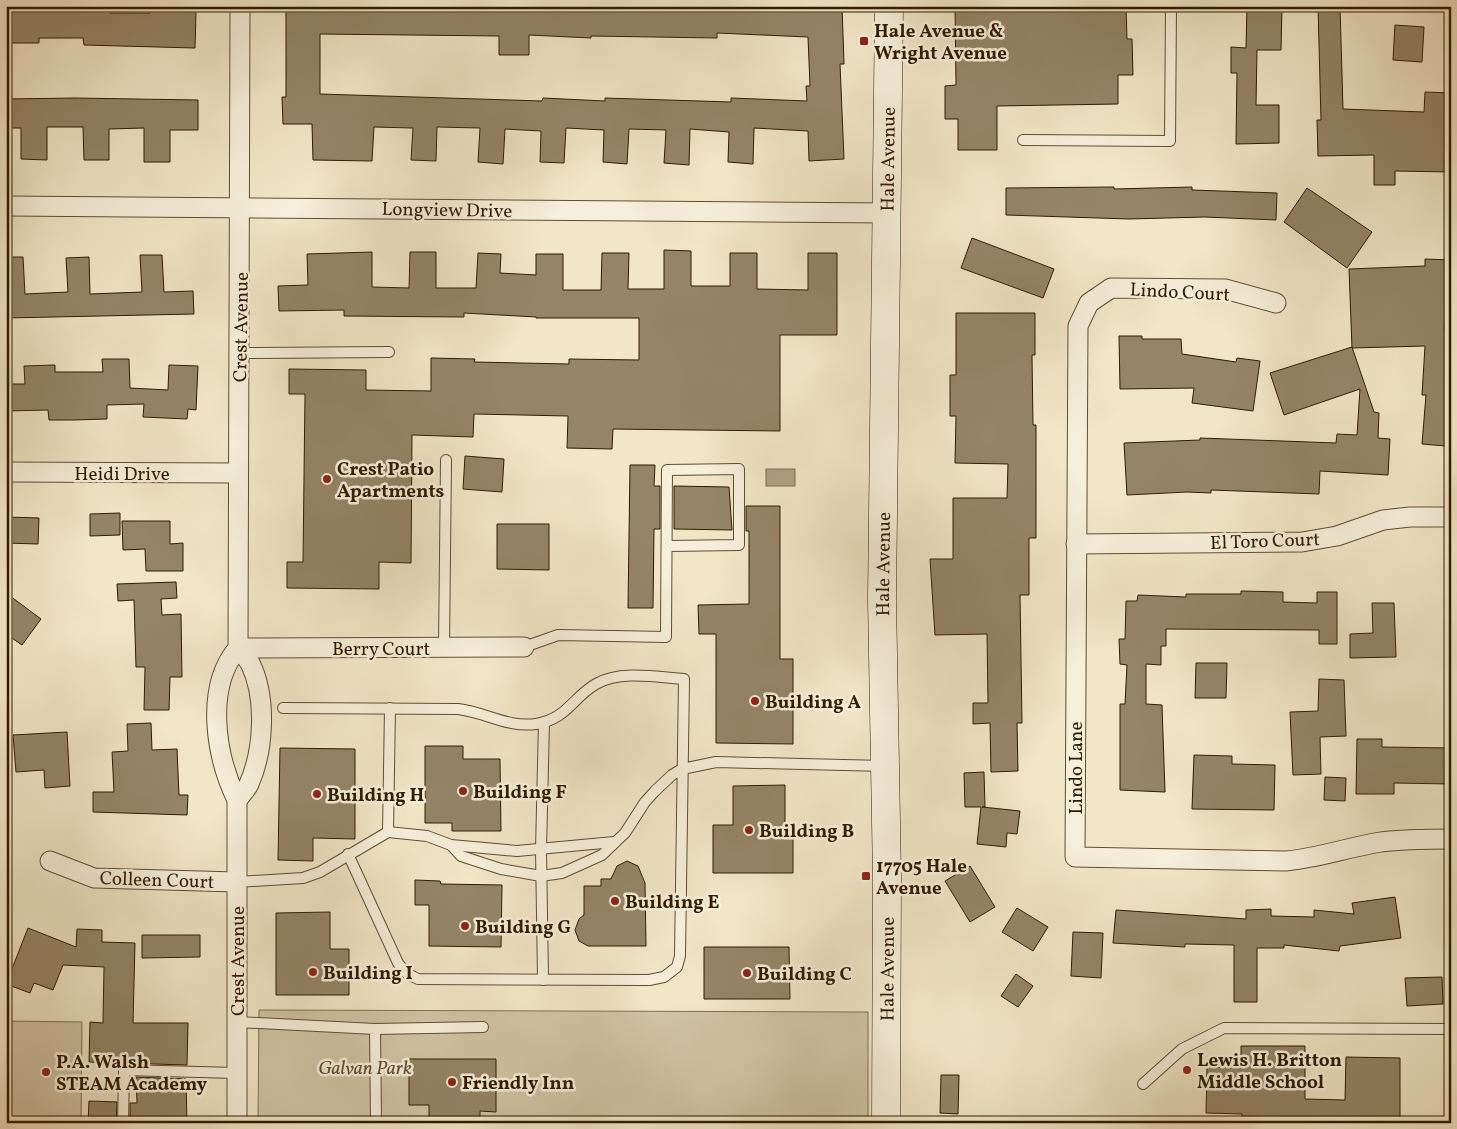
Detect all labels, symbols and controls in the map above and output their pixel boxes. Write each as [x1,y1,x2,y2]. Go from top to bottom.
place label: Hale Avenue & Wright Avenue [874,19,1007,67]
marker: Hale Avenue & Wright Avenue [858,35,870,47]
street label: Hale Avenue [876,107,903,211]
street label: Longview Drive [381,197,513,225]
street label: Crest Avenue [228,272,256,382]
street label: Lindo Court [1129,277,1231,309]
place label: Crest Patio Apartments [337,457,445,505]
street label: Heidi Drive [74,462,170,488]
marker: Crest Patio Apartments [321,473,333,485]
street label: Hale Avenue [871,512,898,616]
street label: El Toro Court [1210,527,1321,557]
street label: Berry Court [332,637,430,663]
place label: Building A [765,690,862,716]
marker: Building A [749,695,761,707]
street label: Lindo Lane [1064,722,1090,814]
place label: Building F [473,780,567,806]
place label: Building H [327,783,424,809]
marker: Building F [457,785,469,797]
marker: Building H [311,788,323,800]
place label: Building B [759,819,854,845]
marker: Building B [743,824,755,836]
place label: 17705 Hale Avenue [876,854,967,902]
street label: Colleen Court [99,866,215,896]
marker: 17705 Hale Avenue [860,870,872,882]
place label: Building E [625,890,720,916]
marker: Building E [609,895,621,907]
street label: Crest Avenue [226,906,252,1016]
place label: Building G [475,915,571,941]
street label: Hale Avenue [875,917,902,1021]
marker: Building G [459,920,471,932]
place label: Building I [323,961,413,987]
place label: Building C [757,962,852,988]
marker: Building I [307,966,319,978]
marker: Building C [741,967,753,979]
place label: Lewis H. Britton Middle School [1197,1048,1342,1096]
place label: P.A. Walsh STEAM Academy [56,1050,207,1098]
park label: Galvan Park [318,1056,412,1082]
marker: Lewis H. Britton Middle School [1181,1064,1193,1076]
marker: P.A. Walsh STEAM Academy [40,1066,52,1078]
place label: Friendly Inn [462,1071,574,1097]
marker: Friendly Inn [446,1076,458,1088]

